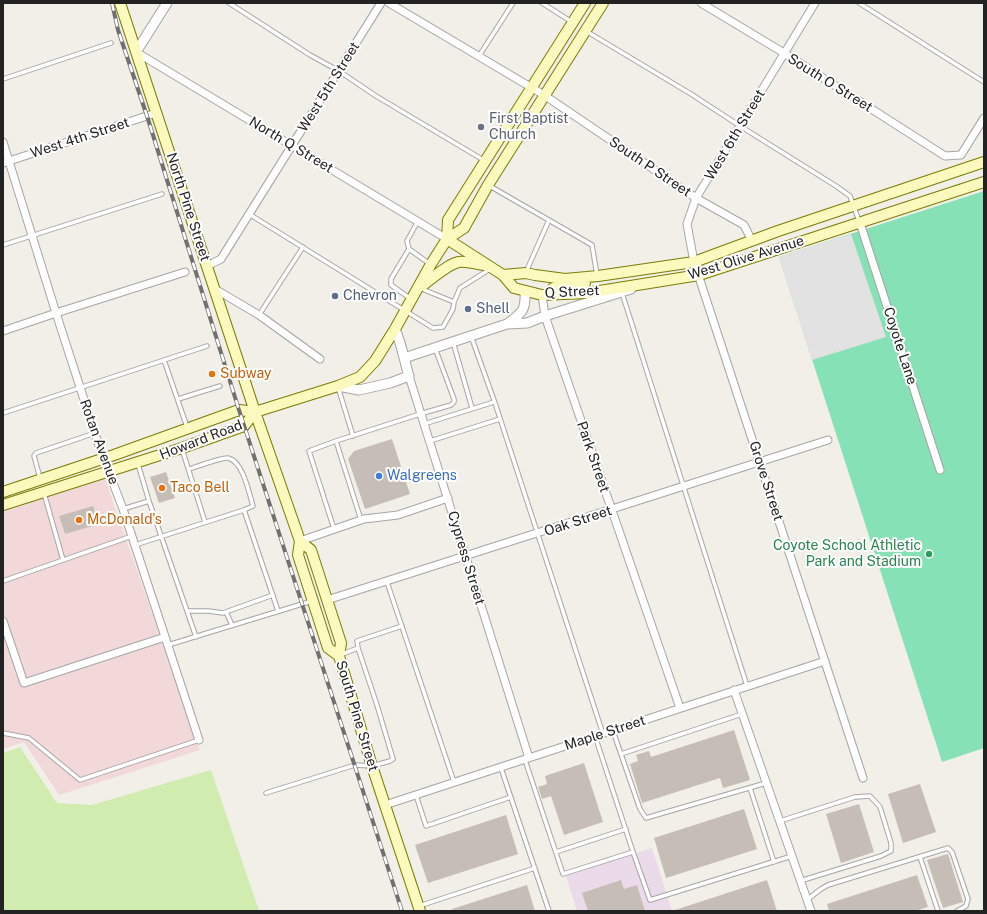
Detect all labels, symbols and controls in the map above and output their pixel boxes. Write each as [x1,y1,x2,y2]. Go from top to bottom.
street label: West 5th Street [295,39,363,135]
street label: South O Street [784,50,876,116]
street label: West 6th Street [701,87,769,183]
place label: First Baptist Church [489,111,568,144]
street label: North Q Street [246,113,336,177]
street label: West 4th Street [28,114,132,162]
marker: First Baptist Church [476,122,486,132]
street label: South P Street [606,133,694,201]
street label: North Pine Street [162,151,214,263]
street label: West Olive Avenue [686,232,806,284]
street label: Q Street [544,282,600,302]
place label: Chevron [343,288,397,304]
marker: Chevron [330,291,340,301]
place label: Shell [476,301,510,317]
marker: Shell [463,304,473,314]
street label: Coyote Lane [880,305,920,387]
place label: Subway [220,366,272,382]
marker: Subway [207,369,217,379]
street label: Rotan Avenue [76,397,122,487]
street label: Howard Road [157,417,245,463]
street label: Park Street [573,419,613,495]
street label: Grove Street [745,439,787,523]
place label: Walgreens [387,468,457,484]
marker: Walgreens [374,471,384,481]
place label: Taco Bell [170,480,230,496]
marker: Taco Bell [157,483,167,493]
street label: Oak Street [542,502,614,540]
street label: Cypress Street [444,509,488,607]
place label: McDonald's [87,512,162,528]
marker: McDonald's [74,515,84,525]
place label: Coyote School Athletic Park and Stadium [773,538,921,570]
marker: Coyote School Athletic Park and Stadium [924,549,934,559]
street label: South Pine Street [332,659,382,773]
street label: Maple Street [562,712,648,754]

